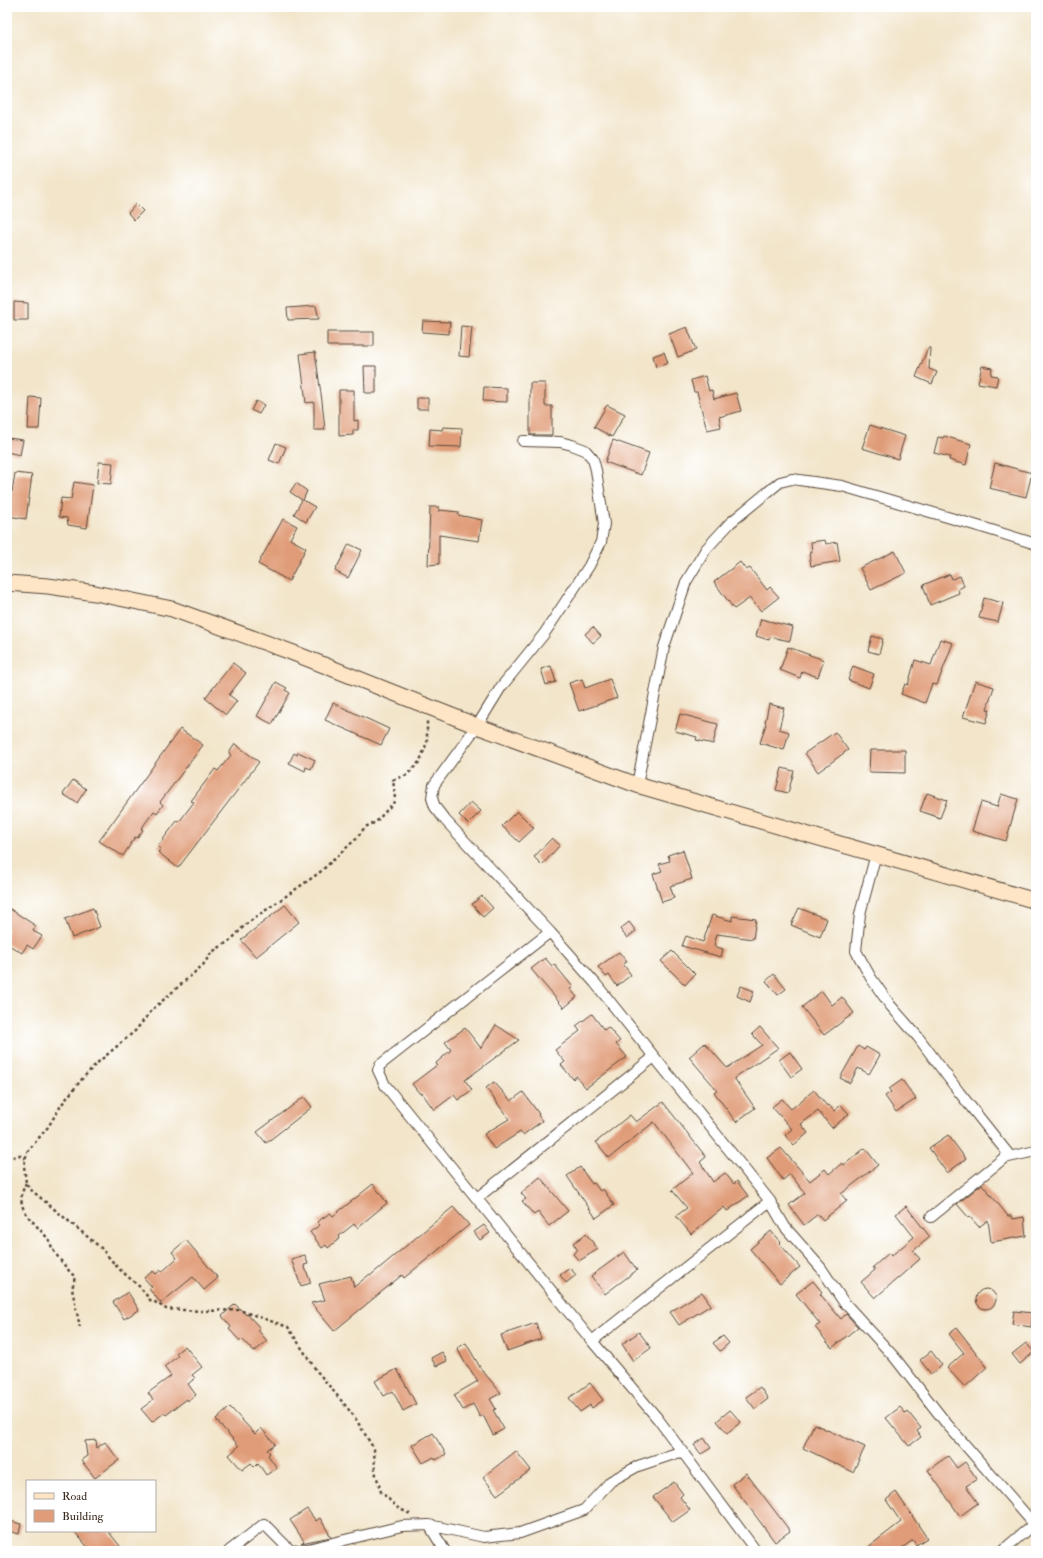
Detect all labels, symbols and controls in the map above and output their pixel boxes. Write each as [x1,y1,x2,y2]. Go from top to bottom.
legend [26,1480,156,1532]
text: Road [62,1489,87,1504]
text: Building [62,1509,105,1524]

